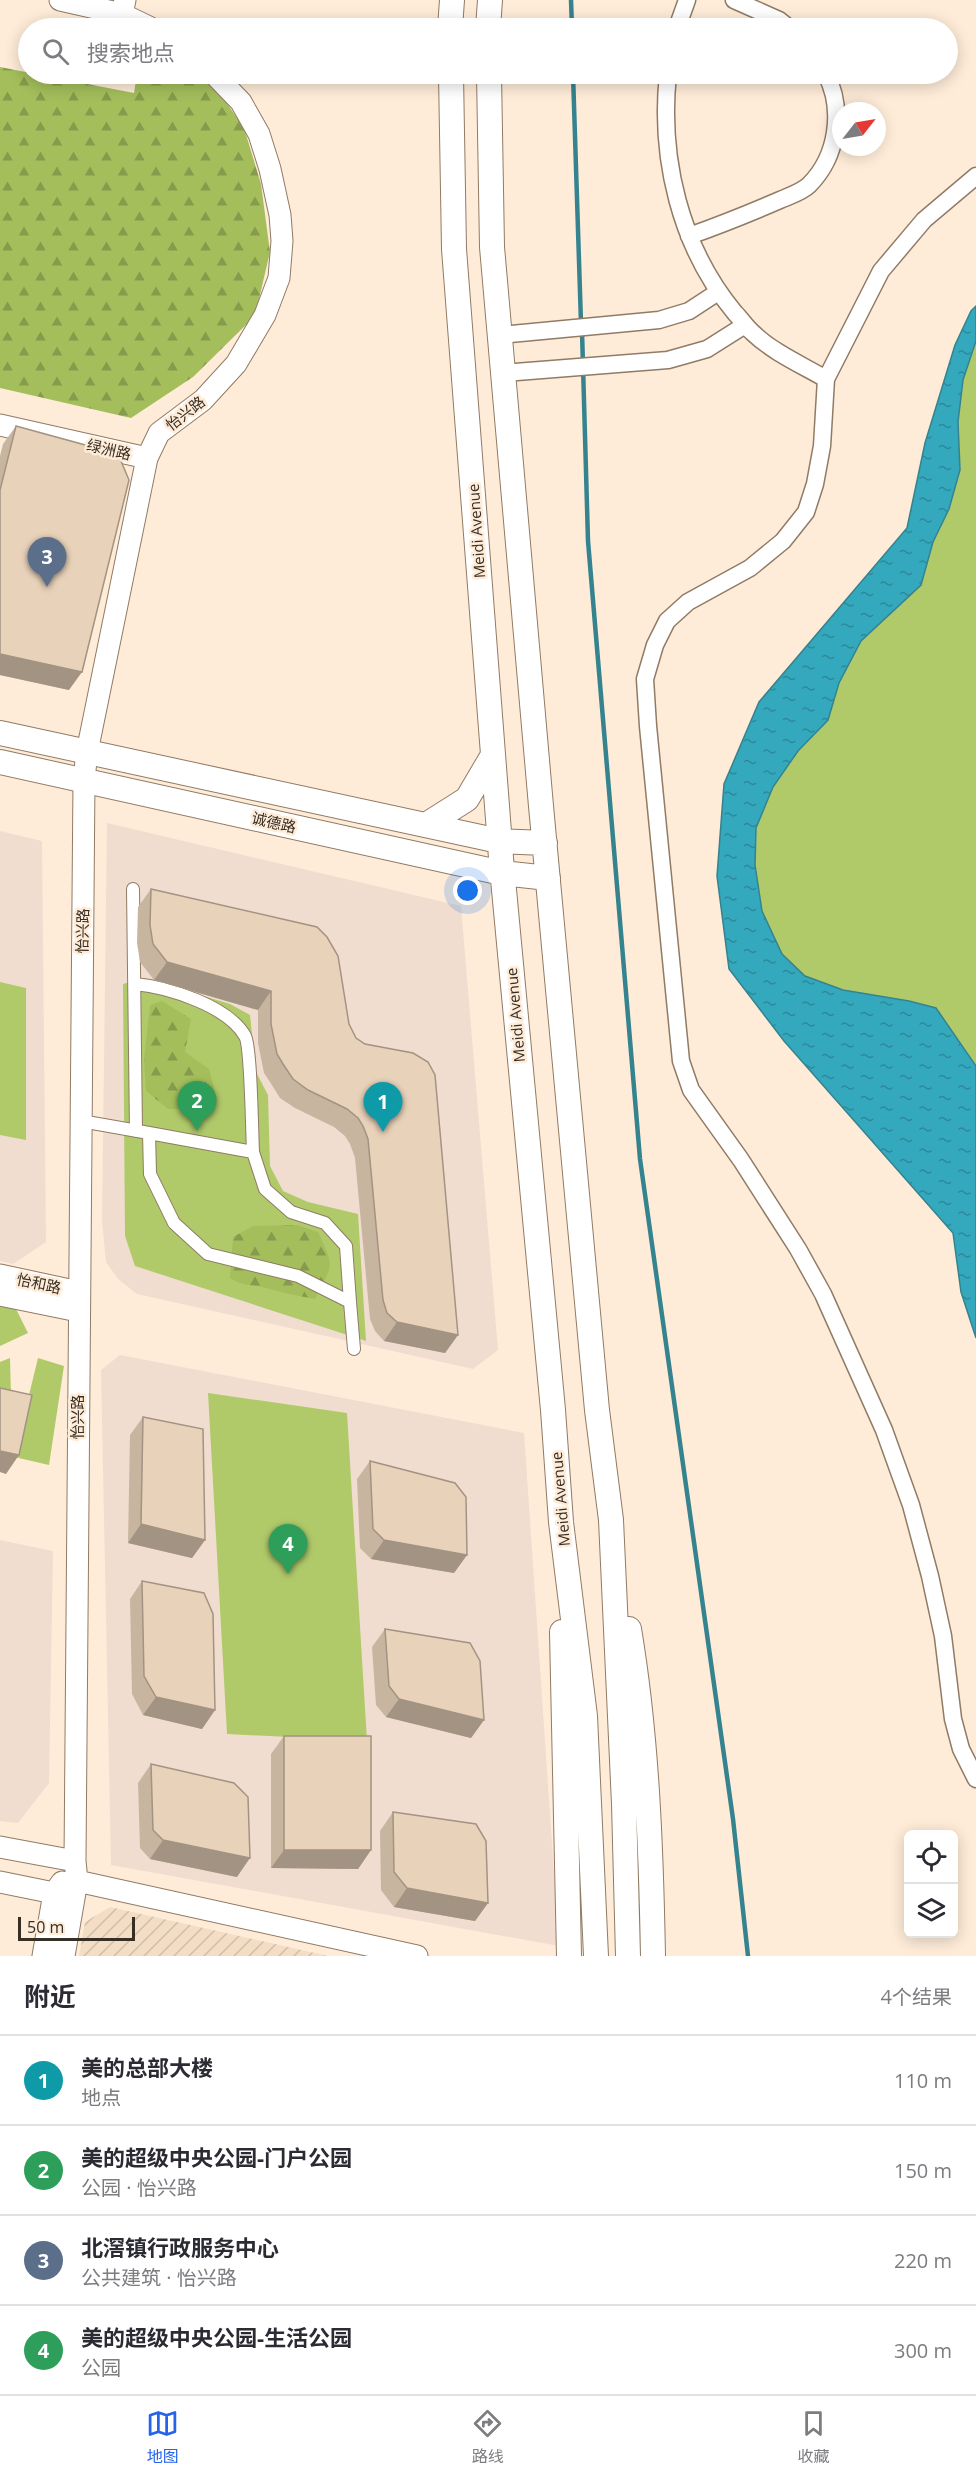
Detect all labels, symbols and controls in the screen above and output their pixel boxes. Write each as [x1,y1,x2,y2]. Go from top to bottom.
search box [18,18,958,84]
icon: search [39,35,72,68]
text: 搜索地点 [87,37,175,67]
north arrow [832,102,886,156]
street label: 怡兴路 [161,391,209,435]
street label: 绿洲路 [85,434,133,464]
street label: Meidi Avenue [463,483,489,579]
pin: 3 [28,538,66,587]
street label: 诚德路 [250,807,298,837]
your location [453,876,482,905]
street label: 怡兴路 [72,908,92,954]
street label: Meidi Avenue [501,967,529,1063]
pin: 2 [178,1082,216,1131]
pin: 1 [364,1082,403,1132]
street label: 怡和路 [15,1269,63,1297]
street label: 怡兴路 [67,1394,87,1440]
street label: Meidi Avenue [546,1451,574,1547]
pin: 4 [268,1524,308,1574]
map controls [904,1830,958,1938]
button: locate [904,1830,958,1884]
button: layers [904,1884,958,1938]
scale bar [18,1914,135,1942]
text: 50 m [27,1916,64,1938]
text: 附近 [24,1978,76,2014]
text: 4个结果 [881,1983,952,2010]
text: 美的总部大楼 [81,2052,213,2082]
text: 1 [38,2067,49,2094]
text: 110 m [894,2067,952,2094]
text: 地点 [81,2084,121,2111]
text: 美的超级中央公园-门户公园 [81,2142,352,2172]
text: 2 [38,2157,49,2184]
text: 150 m [894,2157,952,2184]
text: 公园 · 怡兴路 [81,2174,197,2201]
text: 北滘镇行政服务中心 [81,2232,279,2262]
text: 3 [38,2247,49,2274]
text: 220 m [894,2247,952,2274]
text: 公共建筑 · 怡兴路 [81,2264,237,2291]
text: 美的超级中央公园-生活公园 [81,2322,352,2352]
text: 4 [38,2337,49,2364]
text: 300 m [894,2337,952,2364]
text: 公园 [81,2354,121,2381]
tab: 地图 [146,2407,179,2467]
tab: 路线 [471,2407,504,2467]
tab: 收藏 [797,2407,830,2467]

